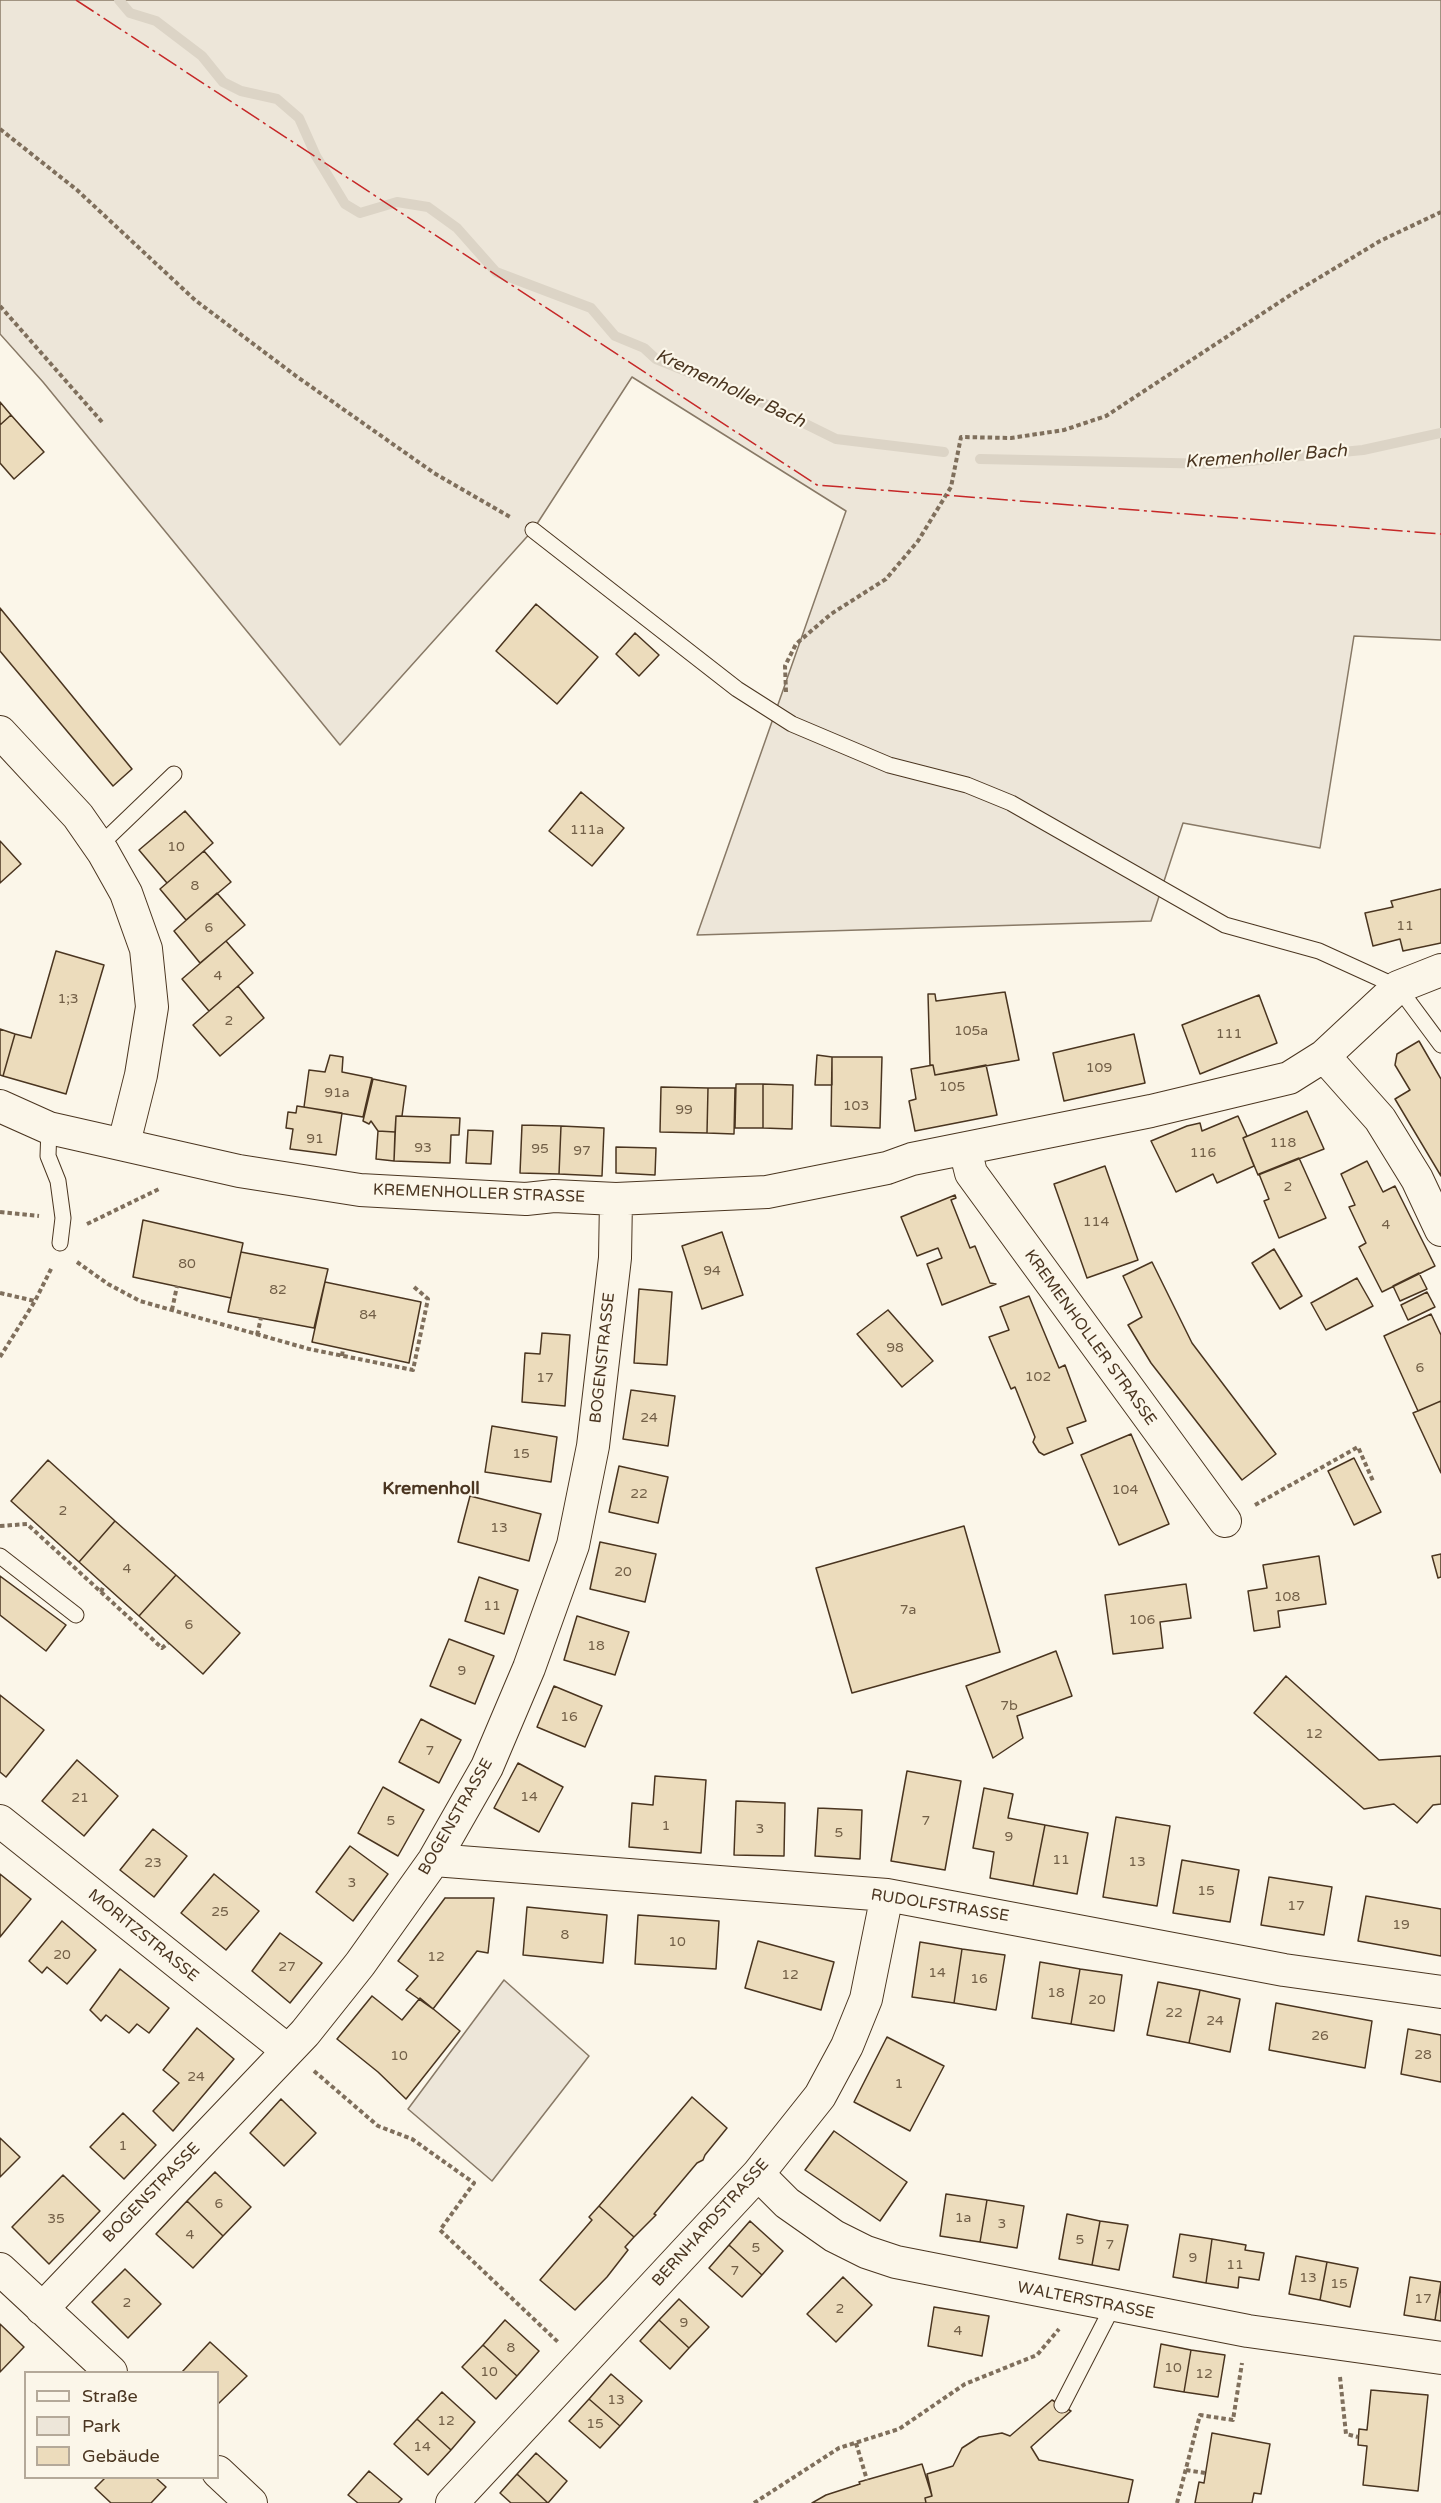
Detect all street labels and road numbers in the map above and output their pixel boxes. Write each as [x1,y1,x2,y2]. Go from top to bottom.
street label: KREMENHOLLER STRASSE [373,1181,585,1207]
street label: KREMENHOLLER STRASSE [1020,1246,1160,1430]
street label: BOGENSTRASSE [587,1292,619,1424]
street label: BOGENSTRASSE [415,1755,497,1879]
street label: MORITZSTRASSE [84,1886,202,1986]
street label: RUDOLFSTRASSE [869,1886,1011,1926]
street label: BOGENSTRASSE [99,2139,205,2247]
street label: BERNHARDSTRASSE [649,2155,773,2291]
street label: WALTERSTRASSE [1016,2278,1156,2324]

